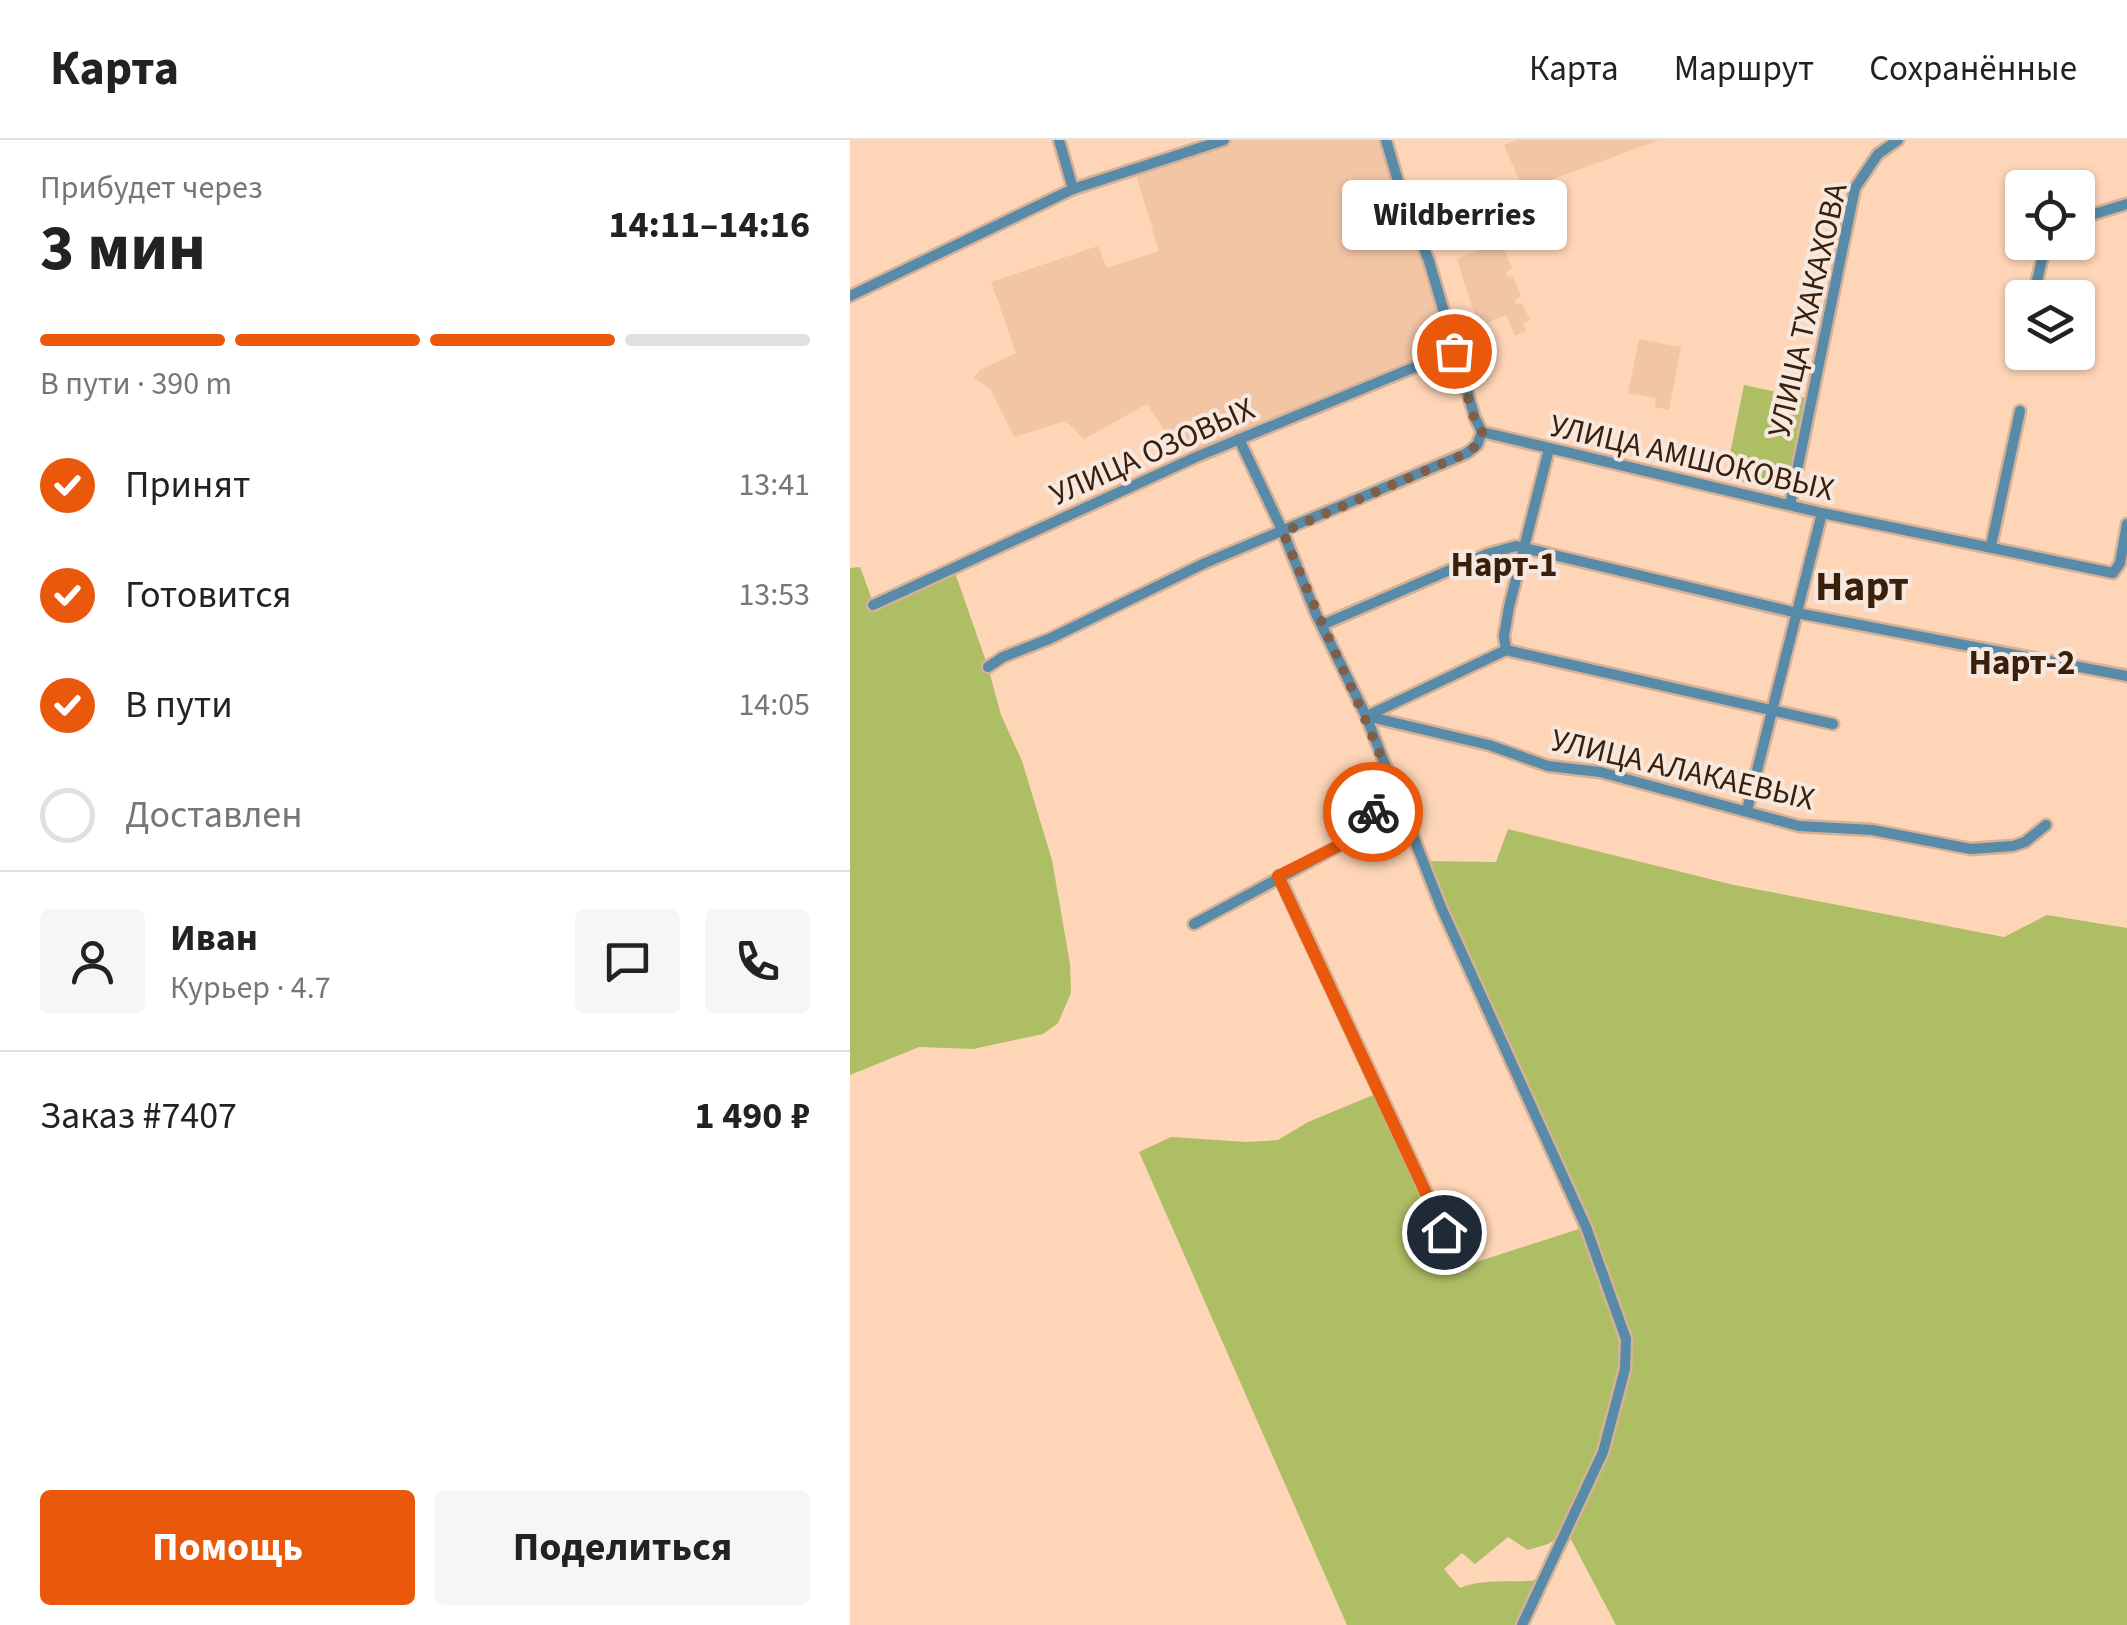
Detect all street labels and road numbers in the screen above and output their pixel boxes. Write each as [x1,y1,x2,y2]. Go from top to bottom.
street label: УЛИЦА ТХАКАХОВА [1756,178,1860,442]
street label: УЛИЦА ОЗОВЫХ [1043,386,1262,518]
street label: УЛИЦА АМШОКОВЫХ [1545,403,1838,513]
street label: УЛИЦА АЛАКАЕВЫХ [1547,717,1819,823]

